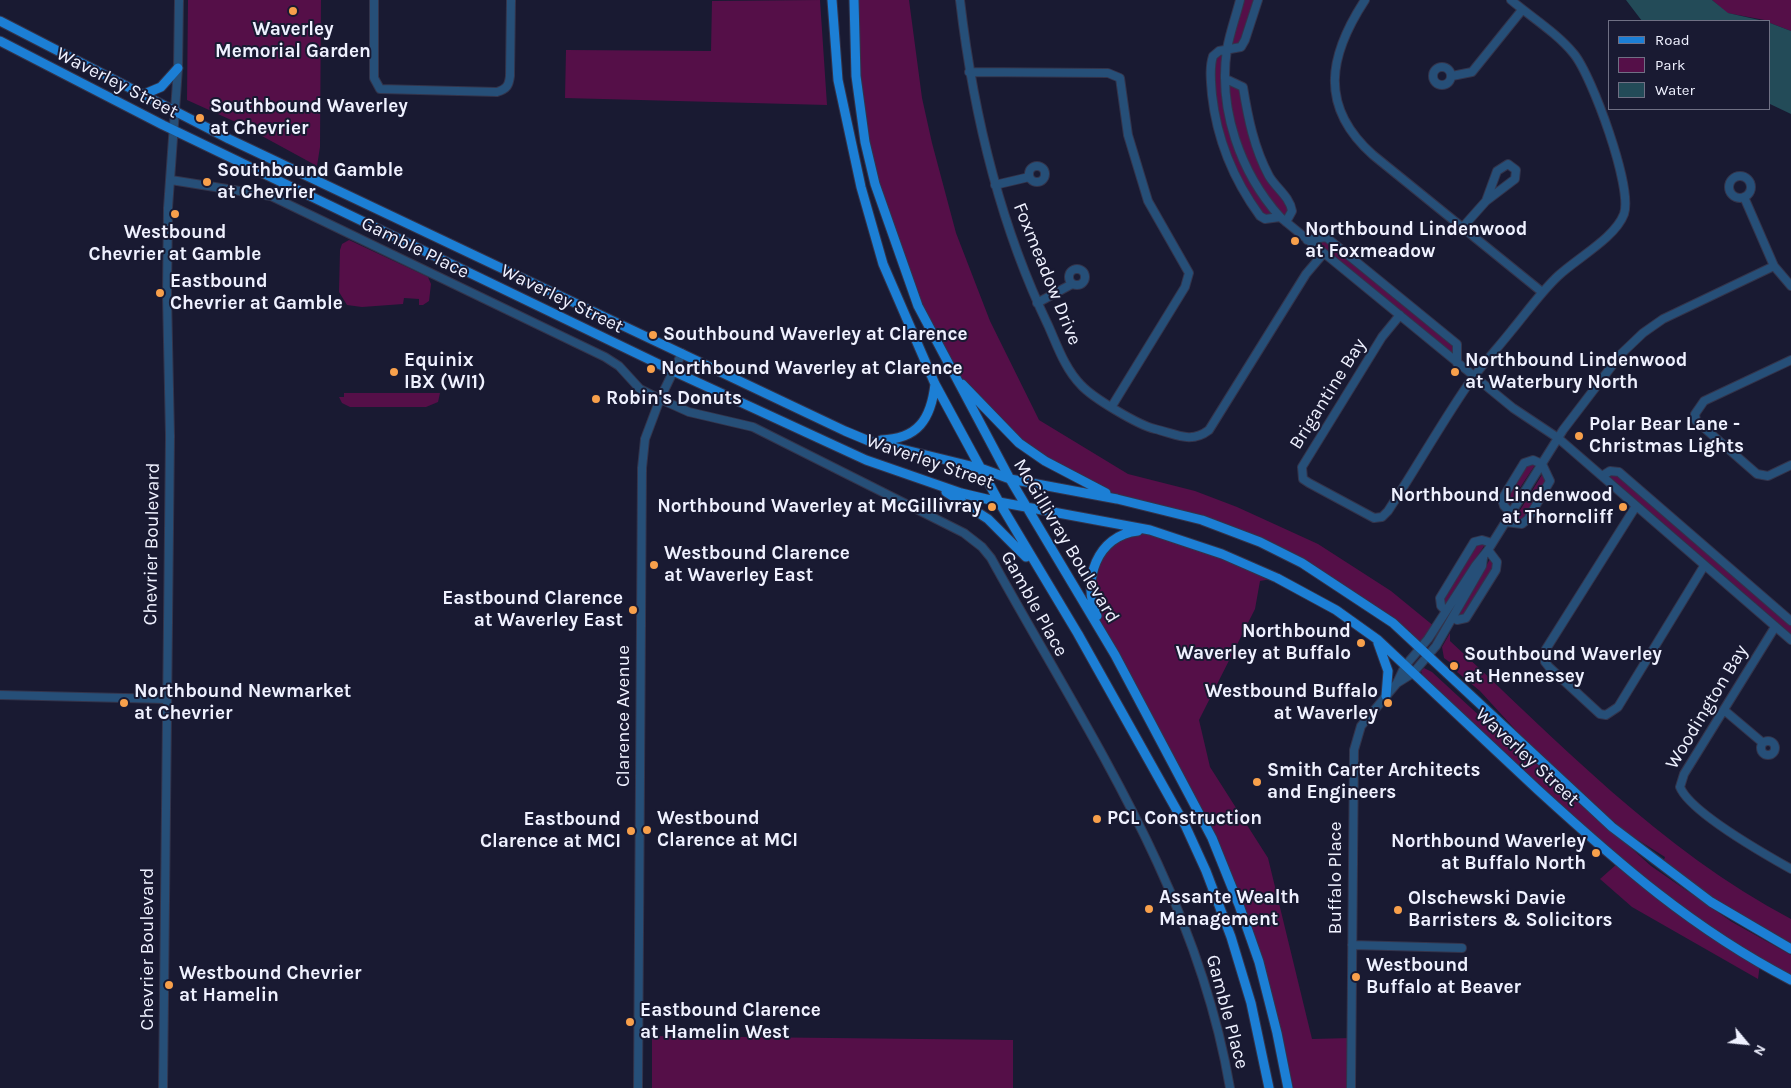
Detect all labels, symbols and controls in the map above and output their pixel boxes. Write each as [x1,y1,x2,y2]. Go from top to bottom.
marker: Waverley Memorial Garden [287,5,299,17]
place label: Waverley Memorial Garden [215,19,371,63]
legend [1608,20,1771,110]
text: Road [1655,31,1690,49]
street label: Waverley Street [52,43,182,123]
text: Park [1655,56,1685,74]
text: Water [1655,81,1695,99]
place label: Southbound Waverley at Chevrier [210,96,408,140]
marker: Southbound Waverley at Chevrier [194,112,206,124]
place label: Southbound Gamble at Chevrier [217,160,403,204]
marker: Southbound Gamble at Chevrier [201,176,213,188]
street label: Foxmeadow Drive [1008,199,1086,349]
marker: Westbound Chevrier at Gamble [169,208,181,220]
street label: Gamble Place [357,212,473,284]
place label: Northbound Lindenwood at Foxmeadow [1305,219,1527,263]
place label: Westbound Chevrier at Gamble [89,222,261,266]
marker: Northbound Lindenwood at Foxmeadow [1289,235,1301,247]
street label: Waverley Street [497,259,627,339]
place label: Eastbound Chevrier at Gamble [170,271,343,315]
marker: Eastbound Chevrier at Gamble [154,287,166,299]
place label: Southbound Waverley at Clarence [663,324,968,346]
marker: Southbound Waverley at Clarence [647,329,659,341]
street label: Brigantine Bay [1285,334,1371,454]
place label: Equinix IBX (WI1) [404,350,486,394]
place label: Northbound Lindenwood at Waterbury North [1465,350,1687,394]
place label: Northbound Waverley at Clarence [661,358,963,380]
marker: Northbound Waverley at Clarence [645,363,657,375]
marker: Equinix IBX (WI1) [388,366,400,378]
marker: Northbound Lindenwood at Waterbury North [1449,366,1461,378]
place label: Robin's Donuts [606,388,742,410]
marker: Robin's Donuts [590,393,602,405]
place label: Polar Bear Lane - Christmas Lights [1589,414,1744,458]
street label: Waverley Street [863,429,997,495]
marker: Polar Bear Lane - Christmas Lights [1573,430,1585,442]
street label: McGillivray Boulevard [1008,455,1124,627]
street label: Chevrier Boulevard [139,462,165,626]
place label: Northbound Lindenwood at Thorncliff [1391,485,1613,529]
place label: Northbound Waverley at McGillivray [657,496,982,518]
marker: Northbound Waverley at McGillivray [986,501,998,513]
marker: Northbound Lindenwood at Thorncliff [1617,501,1629,513]
place label: Westbound Clarence at Waverley East [664,543,850,587]
street label: Gamble Place [996,547,1072,661]
marker: Westbound Clarence at Waverley East [648,559,660,571]
place label: Eastbound Clarence at Waverley East [442,588,623,632]
marker: Eastbound Clarence at Waverley East [627,604,639,616]
place label: Northbound Waverley at Buffalo [1176,621,1351,665]
marker: Northbound Waverley at Buffalo [1355,637,1367,649]
street label: Woodington Bay [1661,641,1753,773]
place label: Southbound Waverley at Hennessey [1464,644,1662,688]
street label: Clarence Avenue [613,645,635,787]
marker: Southbound Waverley at Hennessey [1448,660,1460,672]
place label: Northbound Newmarket at Chevrier [134,681,351,725]
place label: Westbound Buffalo at Waverley [1205,681,1378,725]
marker: Northbound Newmarket at Chevrier [118,697,130,709]
marker: Westbound Buffalo at Waverley [1382,697,1394,709]
street label: Waverley Street [1470,703,1584,811]
place label: Smith Carter Architects and Engineers [1267,760,1481,804]
marker: Smith Carter Architects and Engineers [1251,776,1263,788]
place label: Westbound Clarence at MCI [657,808,798,852]
place label: PCL Construction [1107,808,1262,830]
place label: Eastbound Clarence at MCI [480,809,621,853]
marker: PCL Construction [1091,813,1103,825]
street label: Buffalo Place [1325,822,1347,934]
marker: Westbound Clarence at MCI [641,824,653,836]
marker: Eastbound Clarence at MCI [625,825,637,837]
place label: Northbound Waverley at Buffalo North [1391,831,1586,875]
marker: Northbound Waverley at Buffalo North [1590,847,1602,859]
street label: Chevrier Boulevard [137,868,159,1030]
place label: Assante Wealth Management [1159,887,1300,931]
place label: Olschewski Davie Barristers & Solicitors [1408,888,1612,932]
marker: Assante Wealth Management [1143,903,1155,915]
marker: Olschewski Davie Barristers & Solicitors [1392,904,1404,916]
street label: Gamble Place [1201,952,1253,1072]
place label: Westbound Buffalo at Beaver [1366,955,1521,999]
place label: Westbound Chevrier at Hamelin [179,963,361,1007]
marker: Westbound Buffalo at Beaver [1350,971,1362,983]
marker: Westbound Chevrier at Hamelin [163,979,175,991]
place label: Eastbound Clarence at Hamelin West [640,1000,821,1044]
marker: Eastbound Clarence at Hamelin West [624,1016,636,1028]
north arrow [1721,1018,1771,1068]
text: N [1750,1042,1770,1059]

